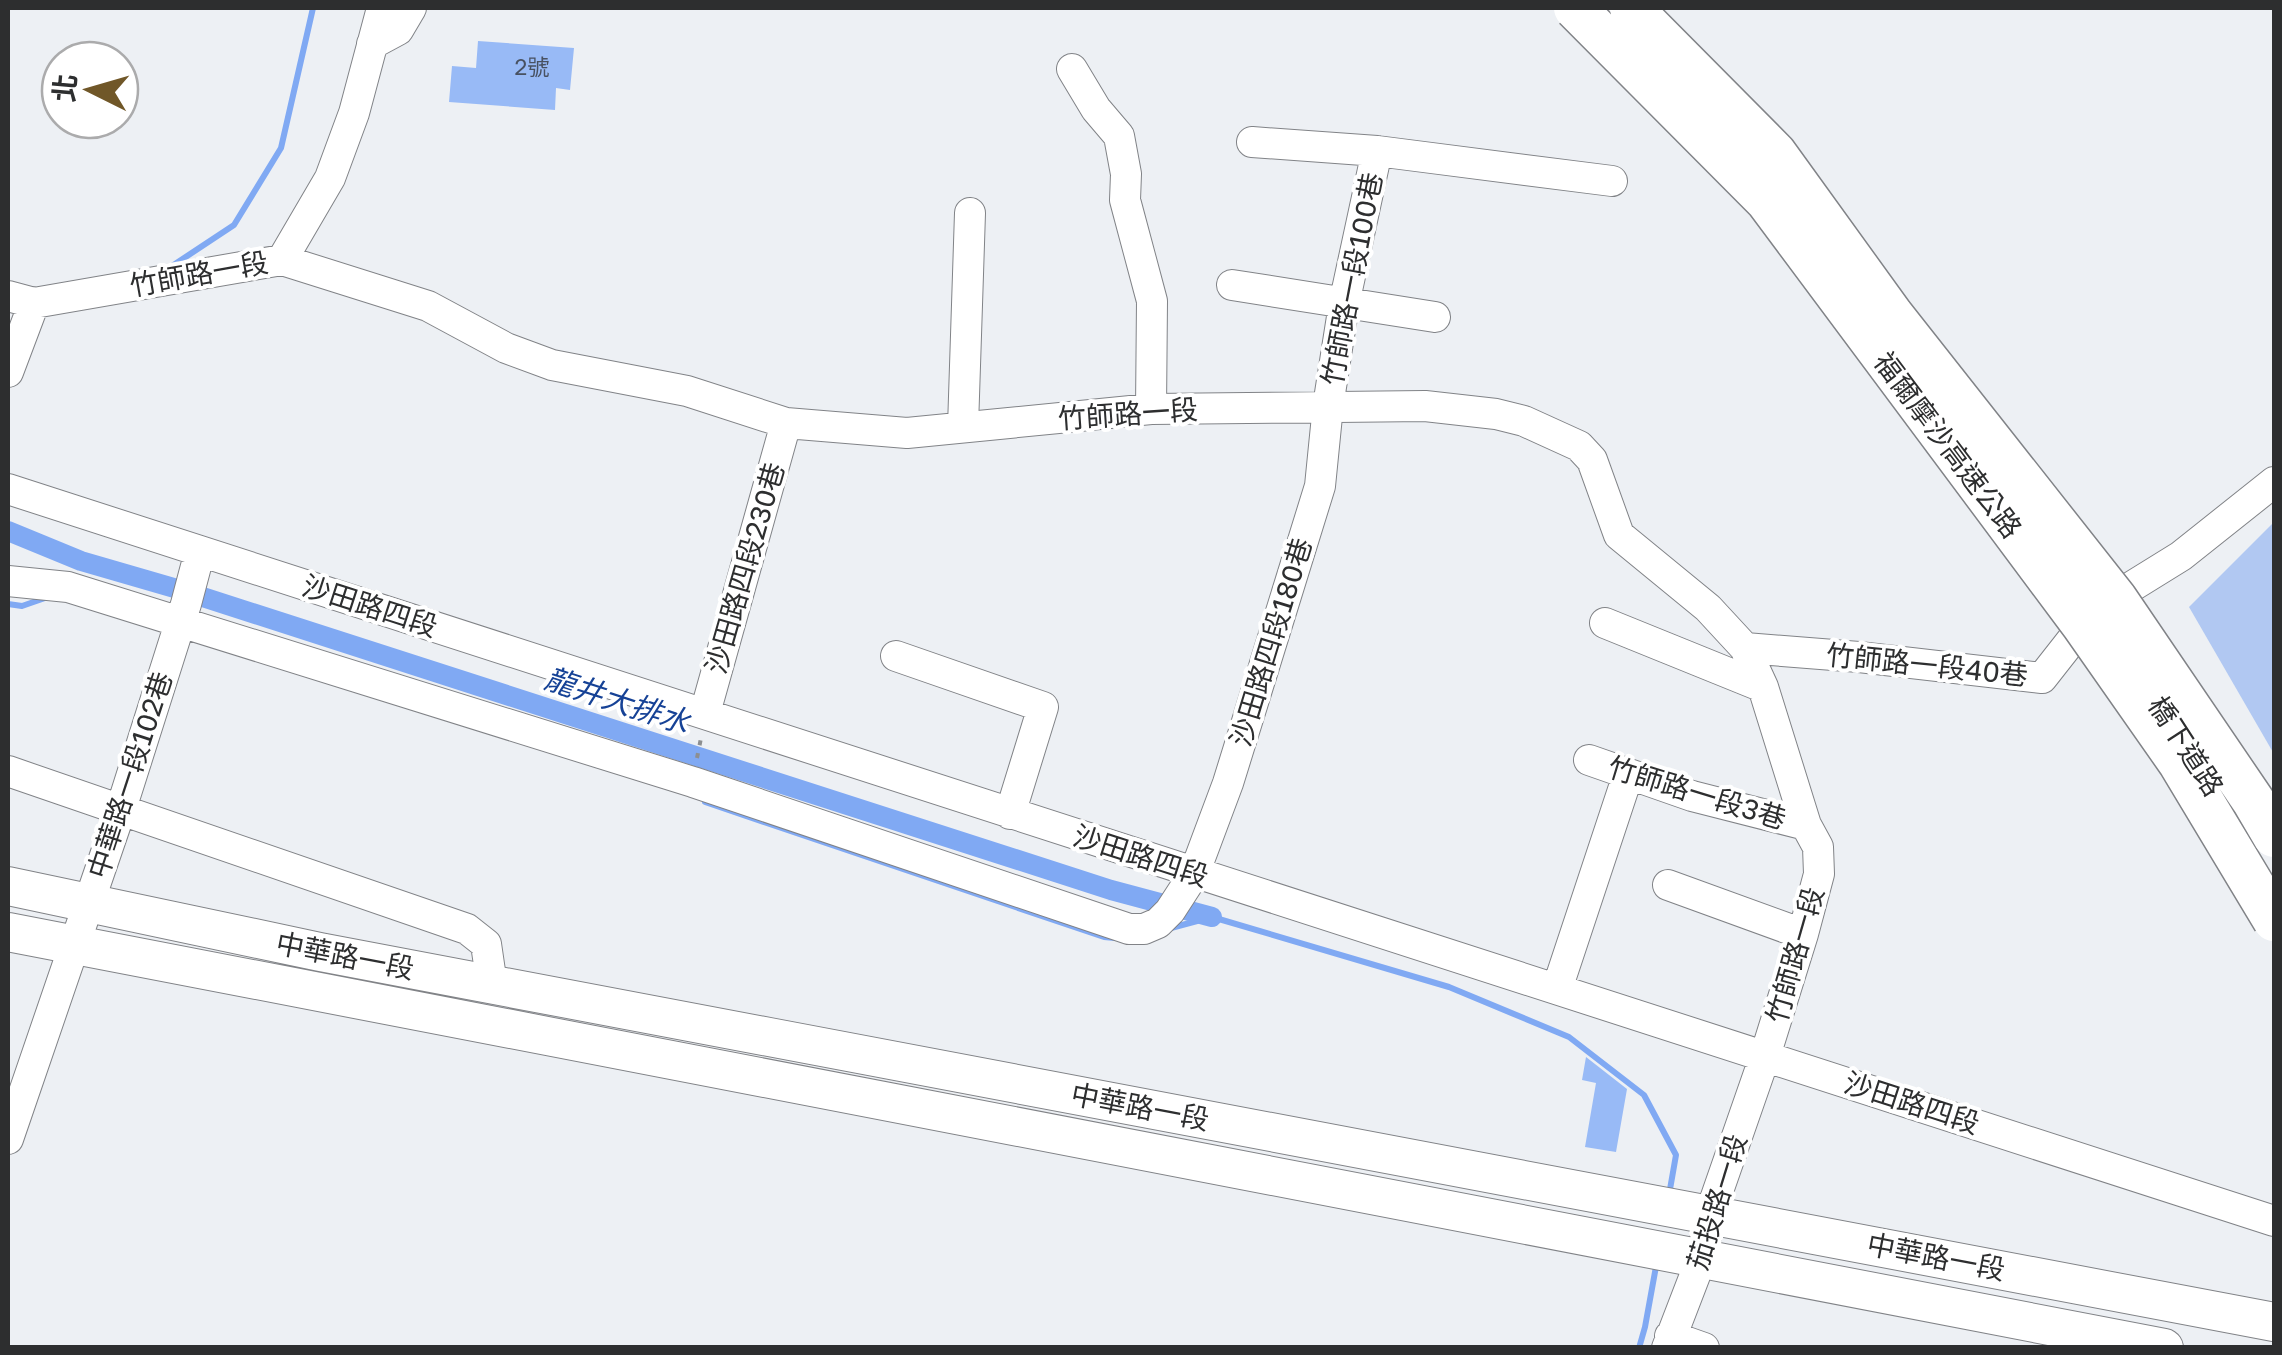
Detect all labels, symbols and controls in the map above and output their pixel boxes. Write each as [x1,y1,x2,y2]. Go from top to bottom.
north arrow [40,40,140,140]
house number: 2號 [515,53,549,80]
text: 北 [47,72,82,103]
street label: 竹師路一段100巷 [1315,170,1388,388]
street label: 竹師路一段 [127,245,271,302]
street label: 福爾摩沙高速公路 [1868,345,2029,544]
street label: 竹師路一段 [1057,392,1199,435]
street label: 沙田路四段230巷 [699,459,790,677]
street label: 沙田路四段180巷 [1223,534,1318,750]
street label: 沙田路四段 [298,568,442,643]
street label: 竹師路一段40巷 [1825,638,2029,691]
water label: 龍井大排水 [540,660,696,741]
street label: 中華路一段102巷 [81,667,178,882]
street label: 橋下道路 [2142,690,2231,802]
street label: 竹師路一段3巷 [1604,750,1790,835]
street label: 沙田路四段 [1069,818,1213,893]
street label: 竹師路一段 [1759,883,1830,1027]
street label: 中華路一段 [273,926,417,985]
street label: 沙田路四段 [1840,1065,1984,1140]
street label: 中華路一段 [1068,1077,1212,1136]
street label: 茄投路一段 [1680,1130,1753,1274]
street label: 中華路一段 [1864,1227,2008,1286]

